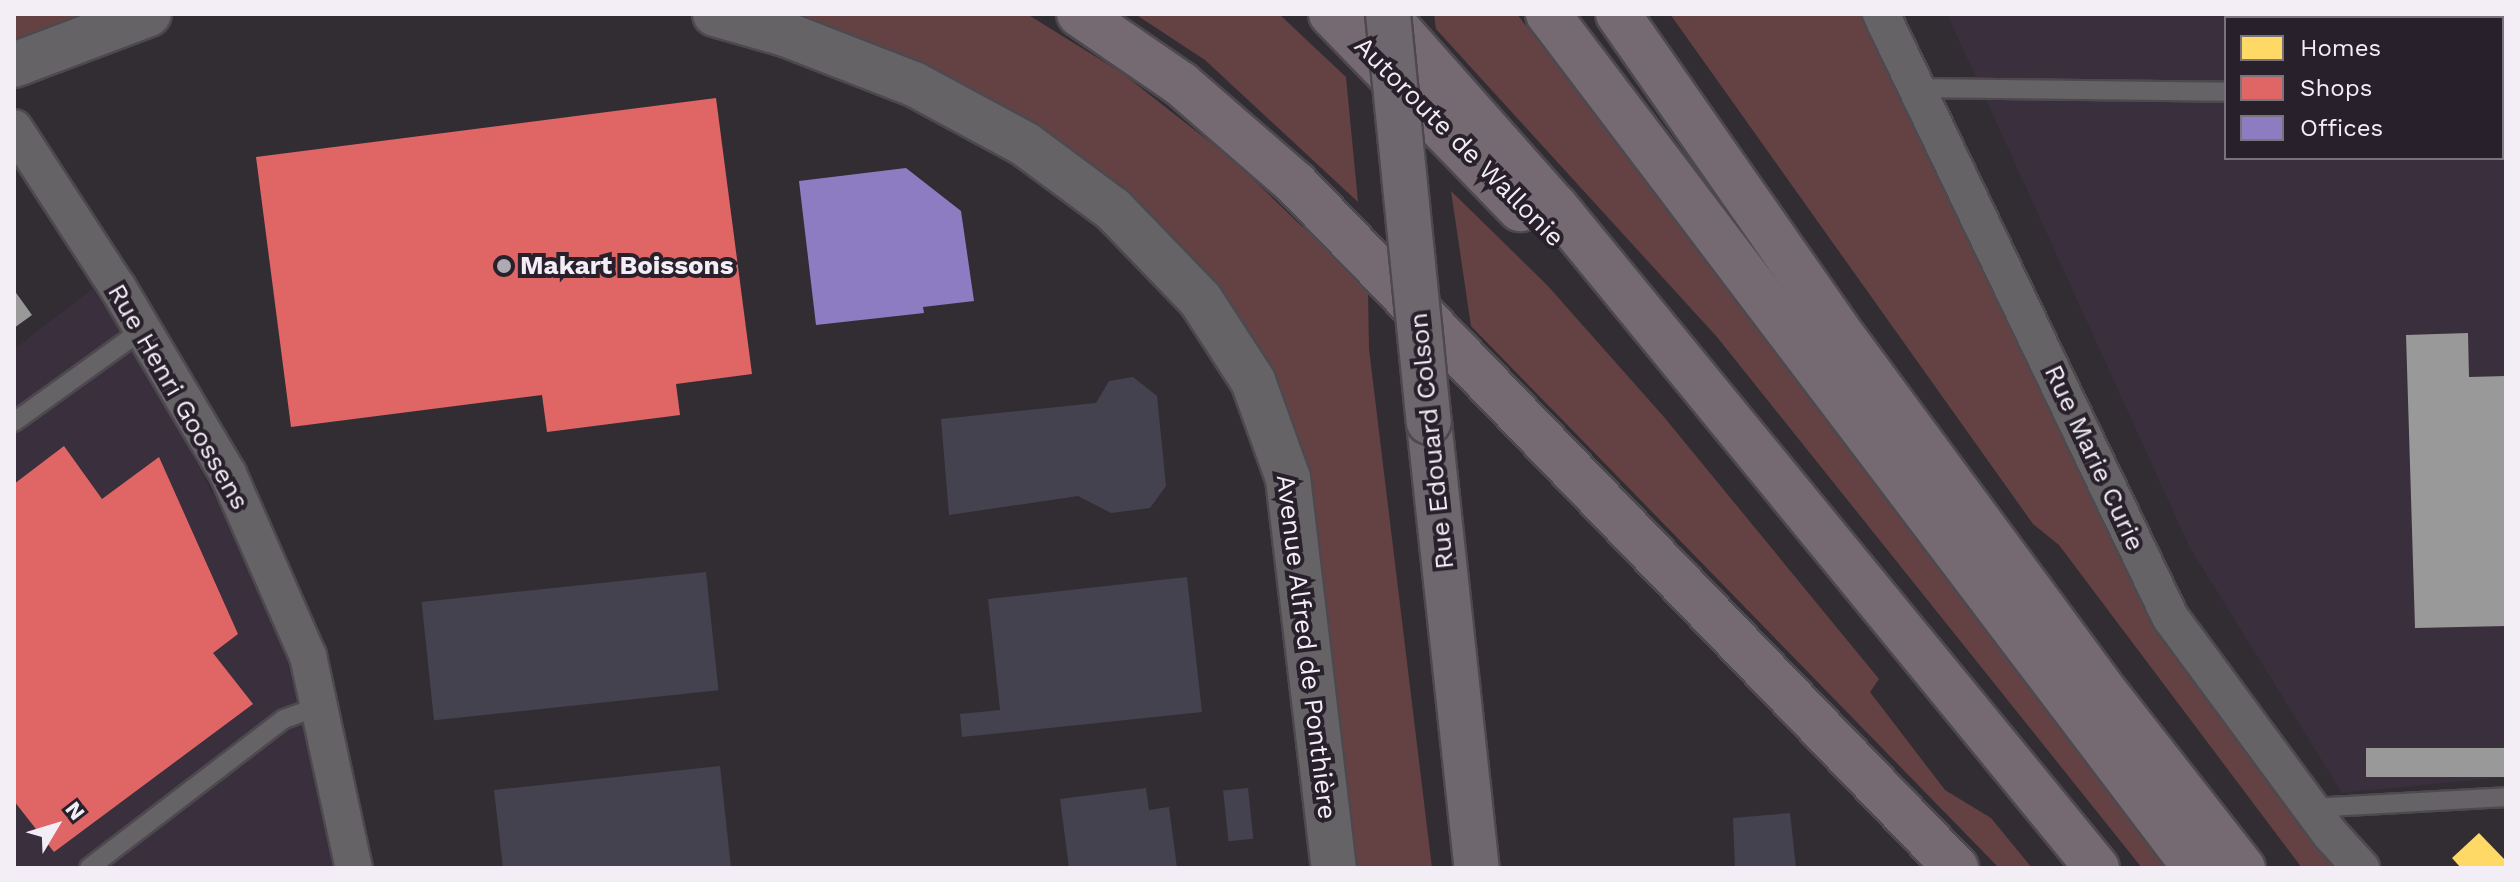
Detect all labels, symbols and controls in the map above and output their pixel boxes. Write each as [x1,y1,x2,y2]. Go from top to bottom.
legend [2224,16,2504,160]
street label: Autoroute de Wallonie [1347,30,1571,254]
text: Homes [2300,34,2381,62]
text: Shops [2300,74,2372,102]
text: Offices [2300,114,2383,142]
place label: Makart Boissons [520,250,734,282]
marker: Makart Boissons [495,257,513,275]
street label: Rue Henri Goossens [101,279,255,515]
street label: Rue Edouard Colson [1403,311,1461,571]
street label: Rue Marie Curie [2037,360,2151,556]
street label: Avenue Alfred de Ponthière [1269,472,1343,822]
north arrow [16,786,96,866]
text: N [60,797,90,825]

